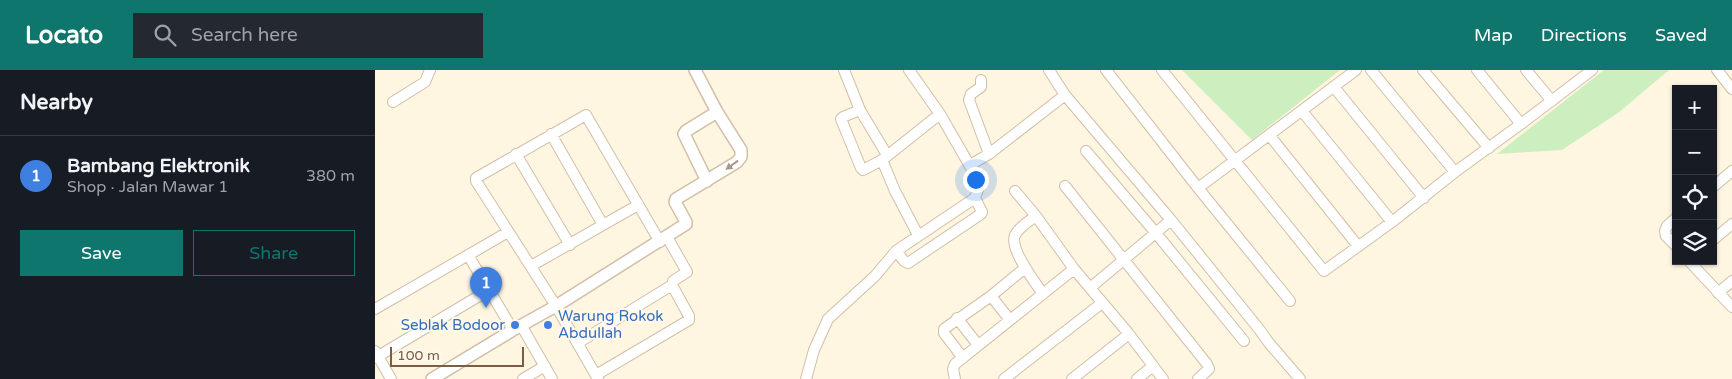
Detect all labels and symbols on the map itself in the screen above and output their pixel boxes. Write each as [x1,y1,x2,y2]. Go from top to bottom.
one-way arrow [725,160,739,170]
your location [963,167,989,193]
pin: 1 [470,267,502,308]
place label: Warung Rokok Abdullah [558,307,664,342]
place label: Seblak Bodoor [401,316,505,334]
marker: Seblak Bodoor [509,319,521,331]
marker: Warung Rokok Abdullah [542,319,554,331]
scale bar [390,344,524,367]

